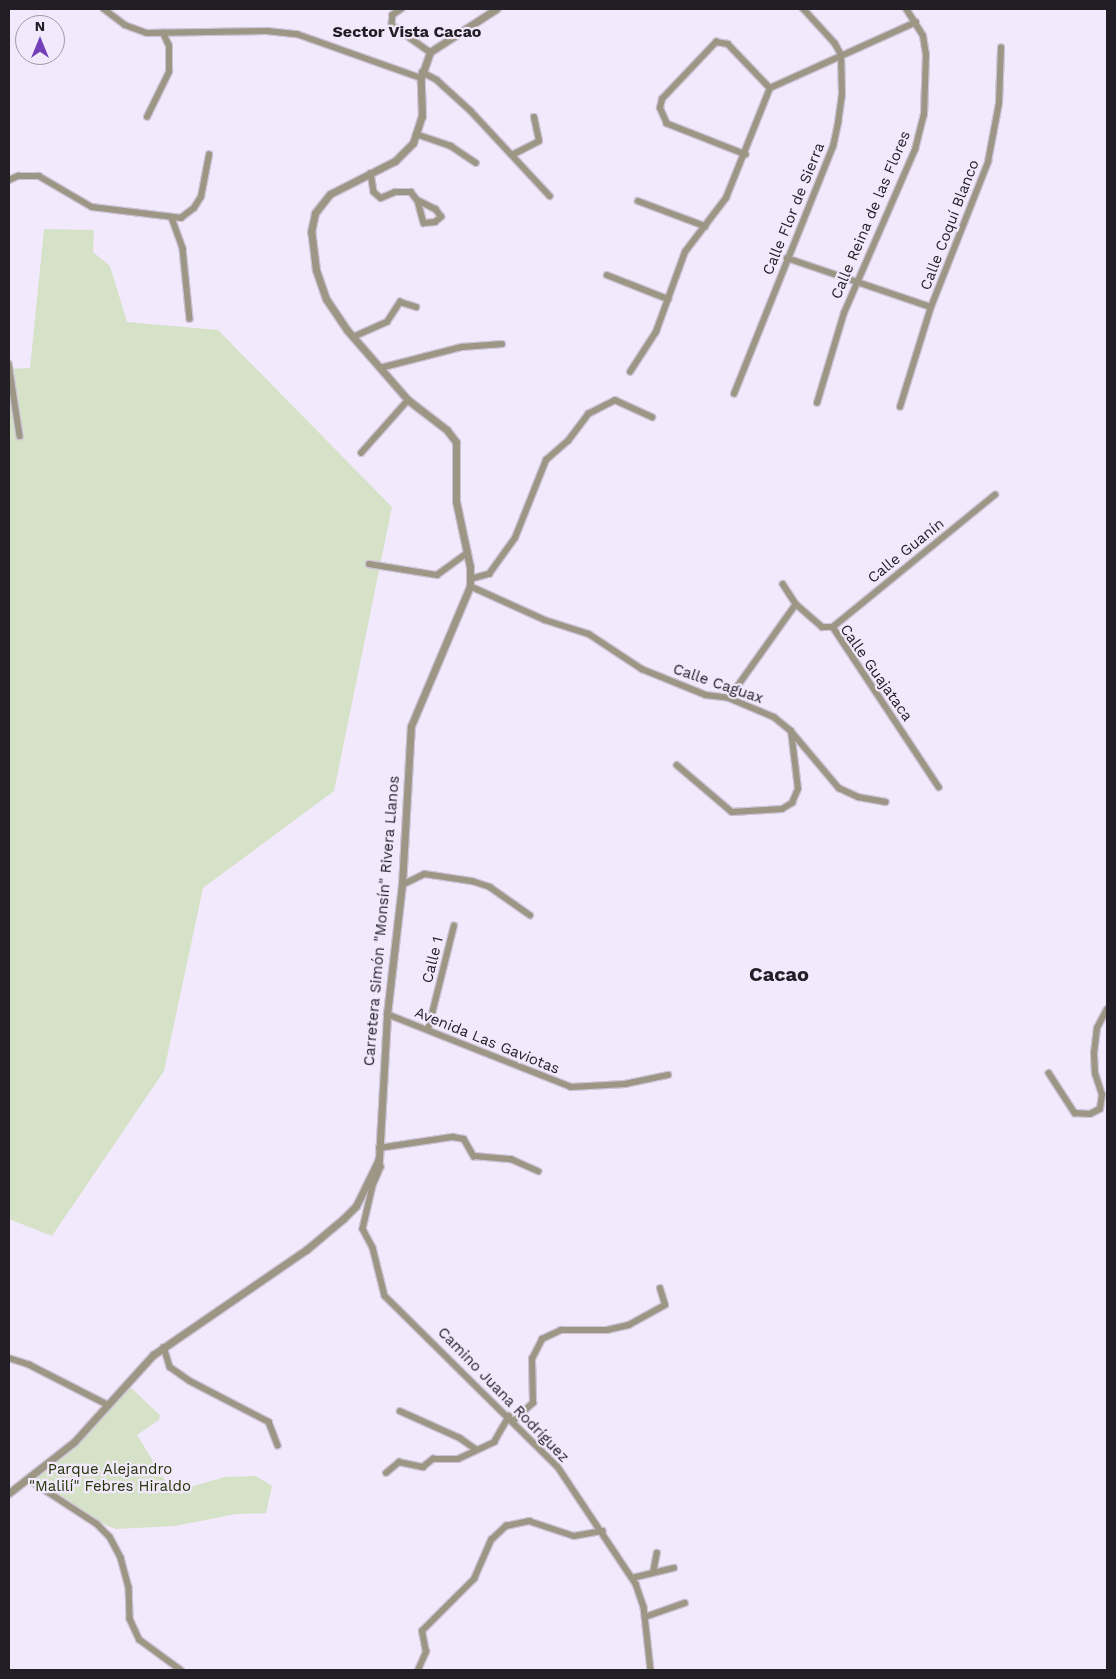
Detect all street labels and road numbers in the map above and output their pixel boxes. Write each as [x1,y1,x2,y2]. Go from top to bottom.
street label: Calle Reina de las Flores [827,128,915,302]
street label: Calle Flor de Sierra [759,140,829,278]
street label: Calle Coquí Blanco [917,157,983,293]
street label: Calle Guanín [864,515,948,587]
street label: Calle Guajataca [836,621,916,725]
street label: Calle Caguax [671,660,765,708]
street label: Carretera Simón "Monsín" Rivera Llanos [360,775,404,1067]
street label: Calle 1 [419,935,447,985]
street label: Avenida Las Gaviotas [412,1004,562,1078]
street label: Camino Juana Rodríguez [433,1323,573,1467]

